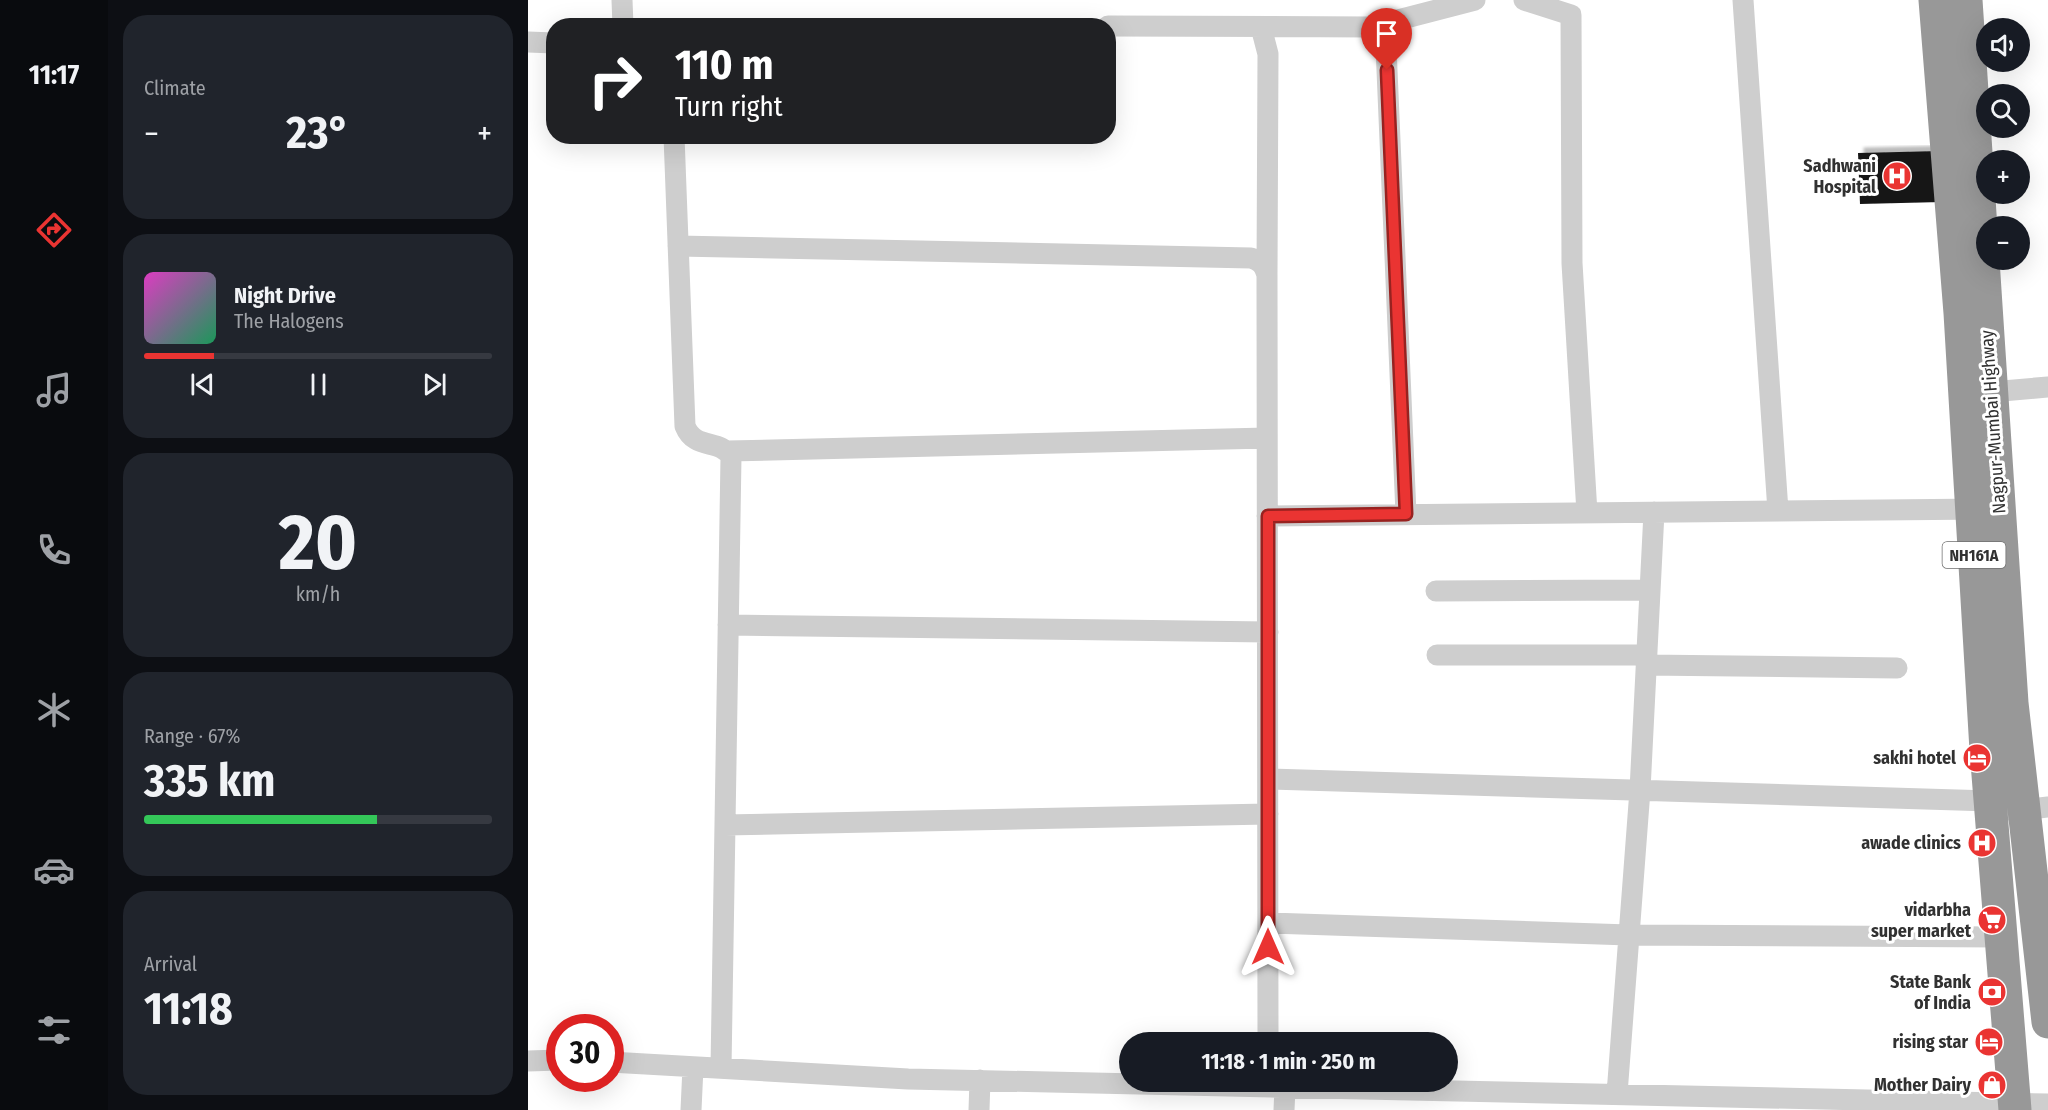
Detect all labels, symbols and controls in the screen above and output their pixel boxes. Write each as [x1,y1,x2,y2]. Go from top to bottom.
pin [1361,8,1412,70]
icon: arrive [1370,17,1403,50]
map controls [1976,18,2030,270]
button: sound [1976,18,2030,72]
text: 110 m [675,40,774,90]
icon: right [576,42,654,120]
text: 11:17 [29,59,79,91]
text: Climate [144,76,206,100]
button: search [1976,84,2030,138]
text: Turn right [675,91,783,123]
text: 23° [286,106,350,160]
text: − [144,114,159,154]
text: + [477,114,492,154]
button: + [1976,150,2030,204]
place label: Sadhwani Hospital [1803,155,1876,198]
hospital icon: Sadhwani Hospital [1881,160,1913,192]
icon: directions [33,209,75,251]
button: − [1976,216,2030,270]
text: Night Drive [234,282,336,309]
text: The Halogens [234,309,344,333]
street label: Nagpur-Mumbai Highway [1976,329,2010,515]
icon: previous [186,368,219,401]
icon: pause [302,368,335,401]
icon: next [418,368,451,401]
icon: music [33,369,75,411]
text: 20 [279,496,357,590]
icon: phone [33,529,75,571]
road number: NH161A [1942,542,2006,568]
text: km/h [296,582,340,606]
icon: climate [33,689,75,731]
text: Range · 67% [144,724,240,748]
hotel icon: sakhi hotel [1961,742,1993,774]
place label: sakhi hotel [1873,747,1956,769]
text: 335 km [144,754,275,808]
hospital icon: awade clinics [1966,827,1998,859]
place label: awade clinics [1861,832,1961,854]
icon: car [33,849,75,891]
place label: vidarbha super market [1871,899,1972,942]
supermarket icon: vidarbha super market [1976,904,2008,936]
position arrow [1236,915,1300,979]
text: Arrival [144,952,197,976]
place label: State Bank of India [1890,971,1972,1014]
bank icon: State Bank of India [1976,976,2008,1008]
text: 11:18 [144,982,233,1036]
icon: filters [33,1009,75,1051]
speed limit sign: 30 [546,1014,624,1092]
hotel icon: rising star [1973,1026,2005,1058]
place label: rising star [1893,1031,1968,1053]
text: 11:18 · 1 min · 250 m [1201,1048,1376,1075]
shop icon: Mother Dairy [1976,1069,2008,1101]
place label: Mother Dairy [1874,1074,1971,1096]

